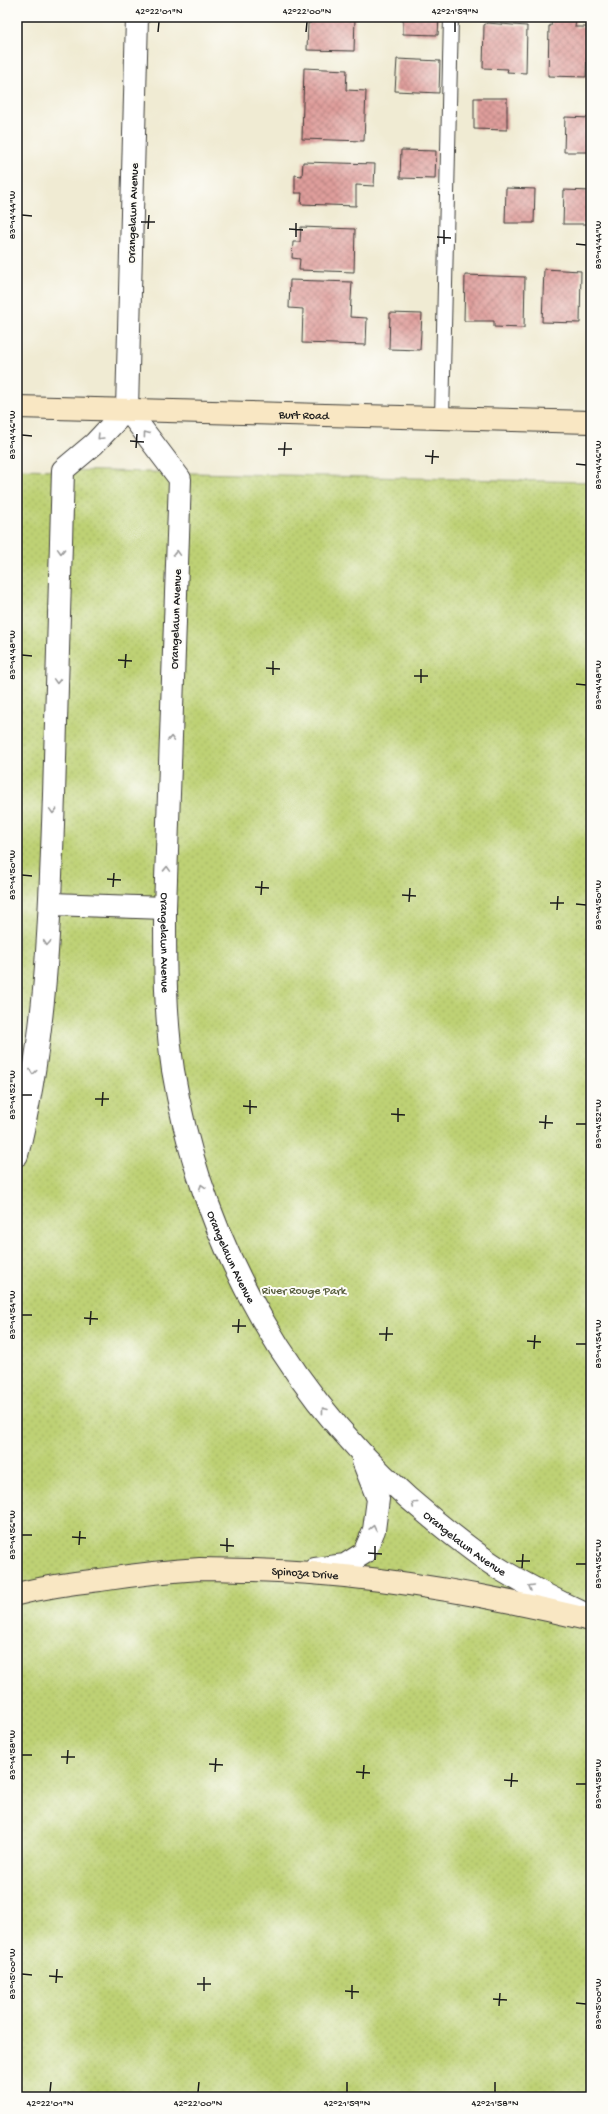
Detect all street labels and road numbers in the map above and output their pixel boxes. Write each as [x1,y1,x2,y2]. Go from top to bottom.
street label: Orangelawn Avenue [125,162,143,263]
street label: Burt Road [278,409,330,424]
street label: Orangelawn Avenue [168,568,186,669]
street label: Orangelawn Avenue [156,892,171,994]
street label: Orangelawn Avenue [202,1209,257,1307]
street label: Orangelawn Avenue [419,1509,509,1581]
street label: Spinoza Drive [271,1566,340,1584]

